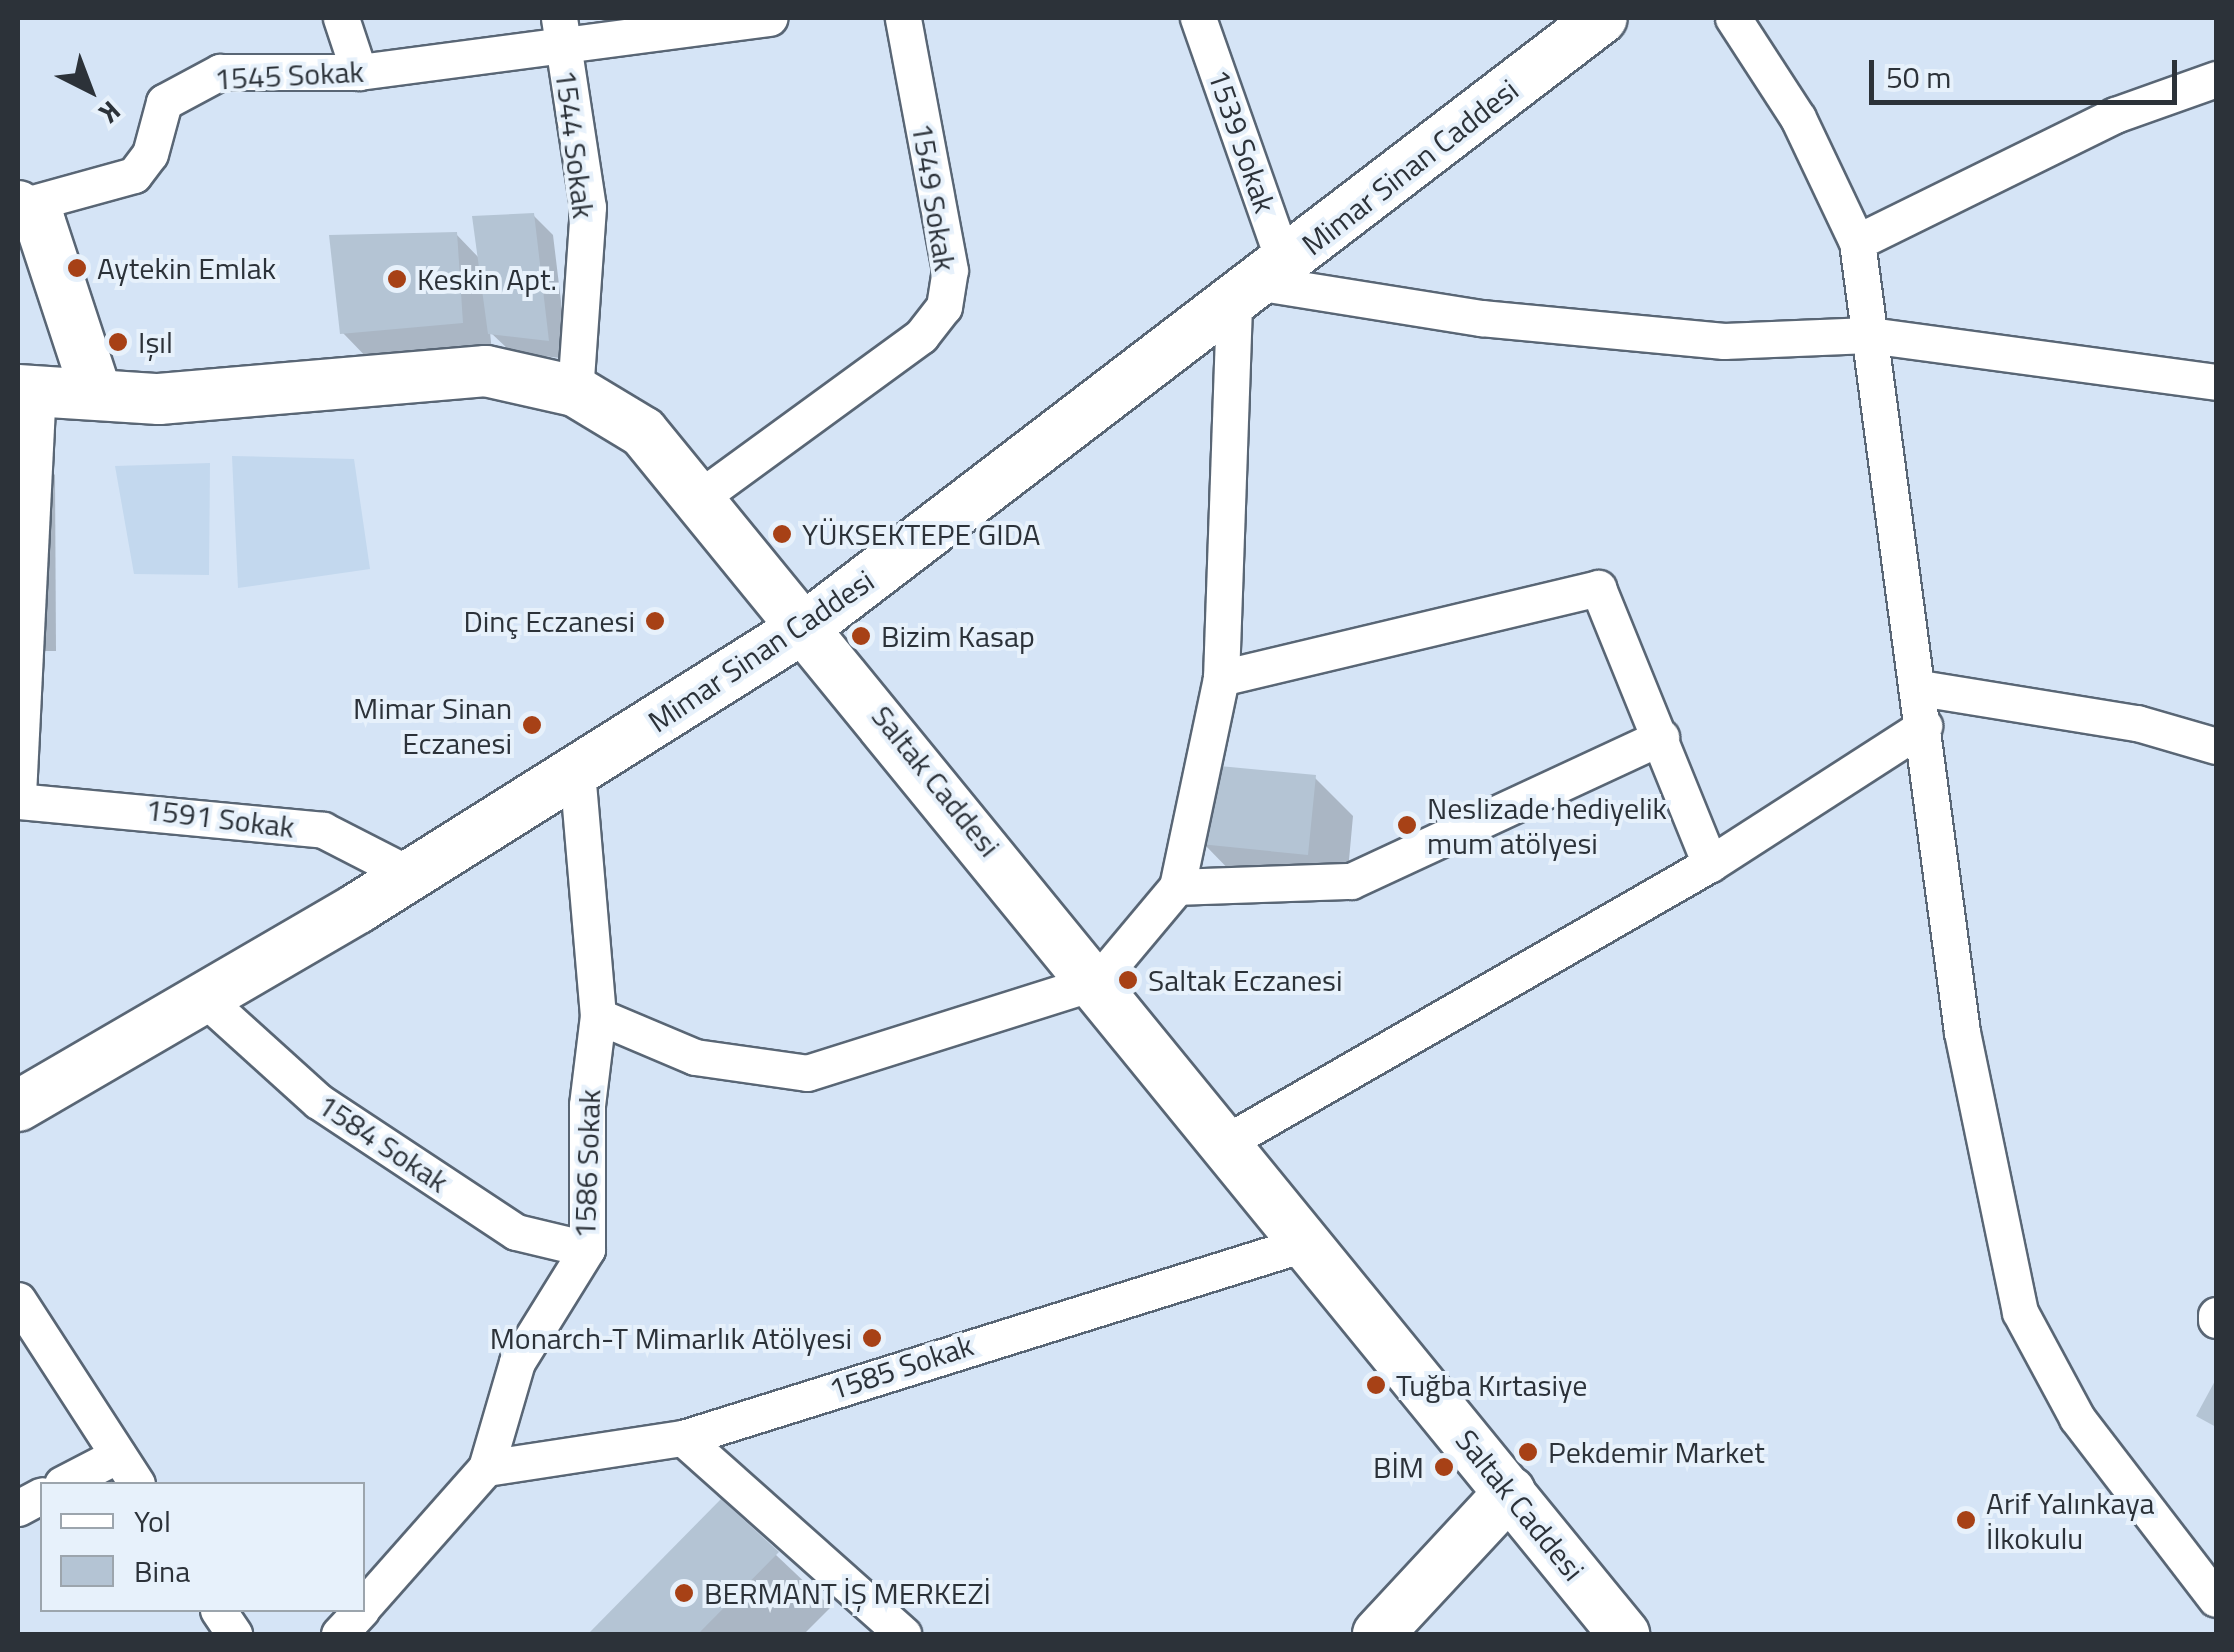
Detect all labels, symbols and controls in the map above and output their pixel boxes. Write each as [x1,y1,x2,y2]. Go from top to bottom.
north arrow [40,40,140,140]
scale bar [1874,40,2182,102]
street label: 1545 Sokak [213,53,365,97]
text: 50 m [1886,54,1951,100]
street label: 1539 Sokak [1201,64,1283,218]
street label: 1544 Sokak [548,68,602,220]
street label: Mimar Sinan Caddesi [1295,71,1525,263]
text: K [90,91,131,134]
street label: 1549 Sokak [905,120,963,274]
place label: Aytekin Emlak [97,250,276,286]
marker: Aytekin Emlak [66,257,88,279]
place label: Keskin Apt. [417,261,557,297]
marker: Keskin Apt. [386,268,408,290]
place label: Işıl [138,324,173,360]
marker: Işıl [107,331,129,353]
place label: YÜKSEKTEPE GIDA [802,516,1040,552]
marker: YÜKSEKTEPE GIDA [771,523,793,545]
street label: Mimar Sinan Caddesi [641,562,881,740]
place label: Dinç Eczanesi [463,603,635,639]
marker: Dinç Eczanesi [644,610,666,632]
place label: Bizim Kasap [881,618,1035,654]
marker: Bizim Kasap [850,625,872,647]
place label: Mimar Sinan Eczanesi [353,690,512,760]
street label: Saltak Caddesi [864,698,1008,864]
marker: Mimar Sinan Eczanesi [521,714,543,736]
place label: Neslizade hediyelik mum atölyesi [1427,790,1667,860]
street label: 1591 Sokak [144,791,296,845]
marker: Neslizade hediyelik mum atölyesi [1396,814,1418,836]
place label: Saltak Eczanesi [1148,962,1343,998]
marker: Saltak Eczanesi [1117,969,1139,991]
street label: 1584 Sokak [311,1086,455,1200]
street label: 1586 Sokak [566,1089,608,1239]
place label: Monarch-T Mimarlık Atölyesi [490,1320,852,1356]
street label: 1585 Sokak [824,1327,978,1407]
marker: Monarch-T Mimarlık Atölyesi [861,1327,883,1349]
place label: Tuğba Kırtasiye [1396,1367,1587,1403]
marker: Tuğba Kırtasiye [1365,1374,1387,1396]
street label: Saltak Caddesi [1448,1422,1592,1588]
place label: Pekdemir Market [1548,1434,1765,1470]
marker: Pekdemir Market [1517,1441,1539,1463]
place label: BİM [1373,1449,1424,1485]
marker: BİM [1433,1456,1455,1478]
legend [40,1482,365,1612]
place label: Arif Yalınkaya İlkokulu [1986,1485,2155,1556]
text: Yol [134,1498,171,1544]
marker: Arif Yalınkaya İlkokulu [1955,1509,1977,1531]
text: Bina [134,1548,190,1594]
place label: BERMANT İŞ MERKEZİ [704,1575,991,1611]
marker: BERMANT İŞ MERKEZİ [673,1582,695,1604]

